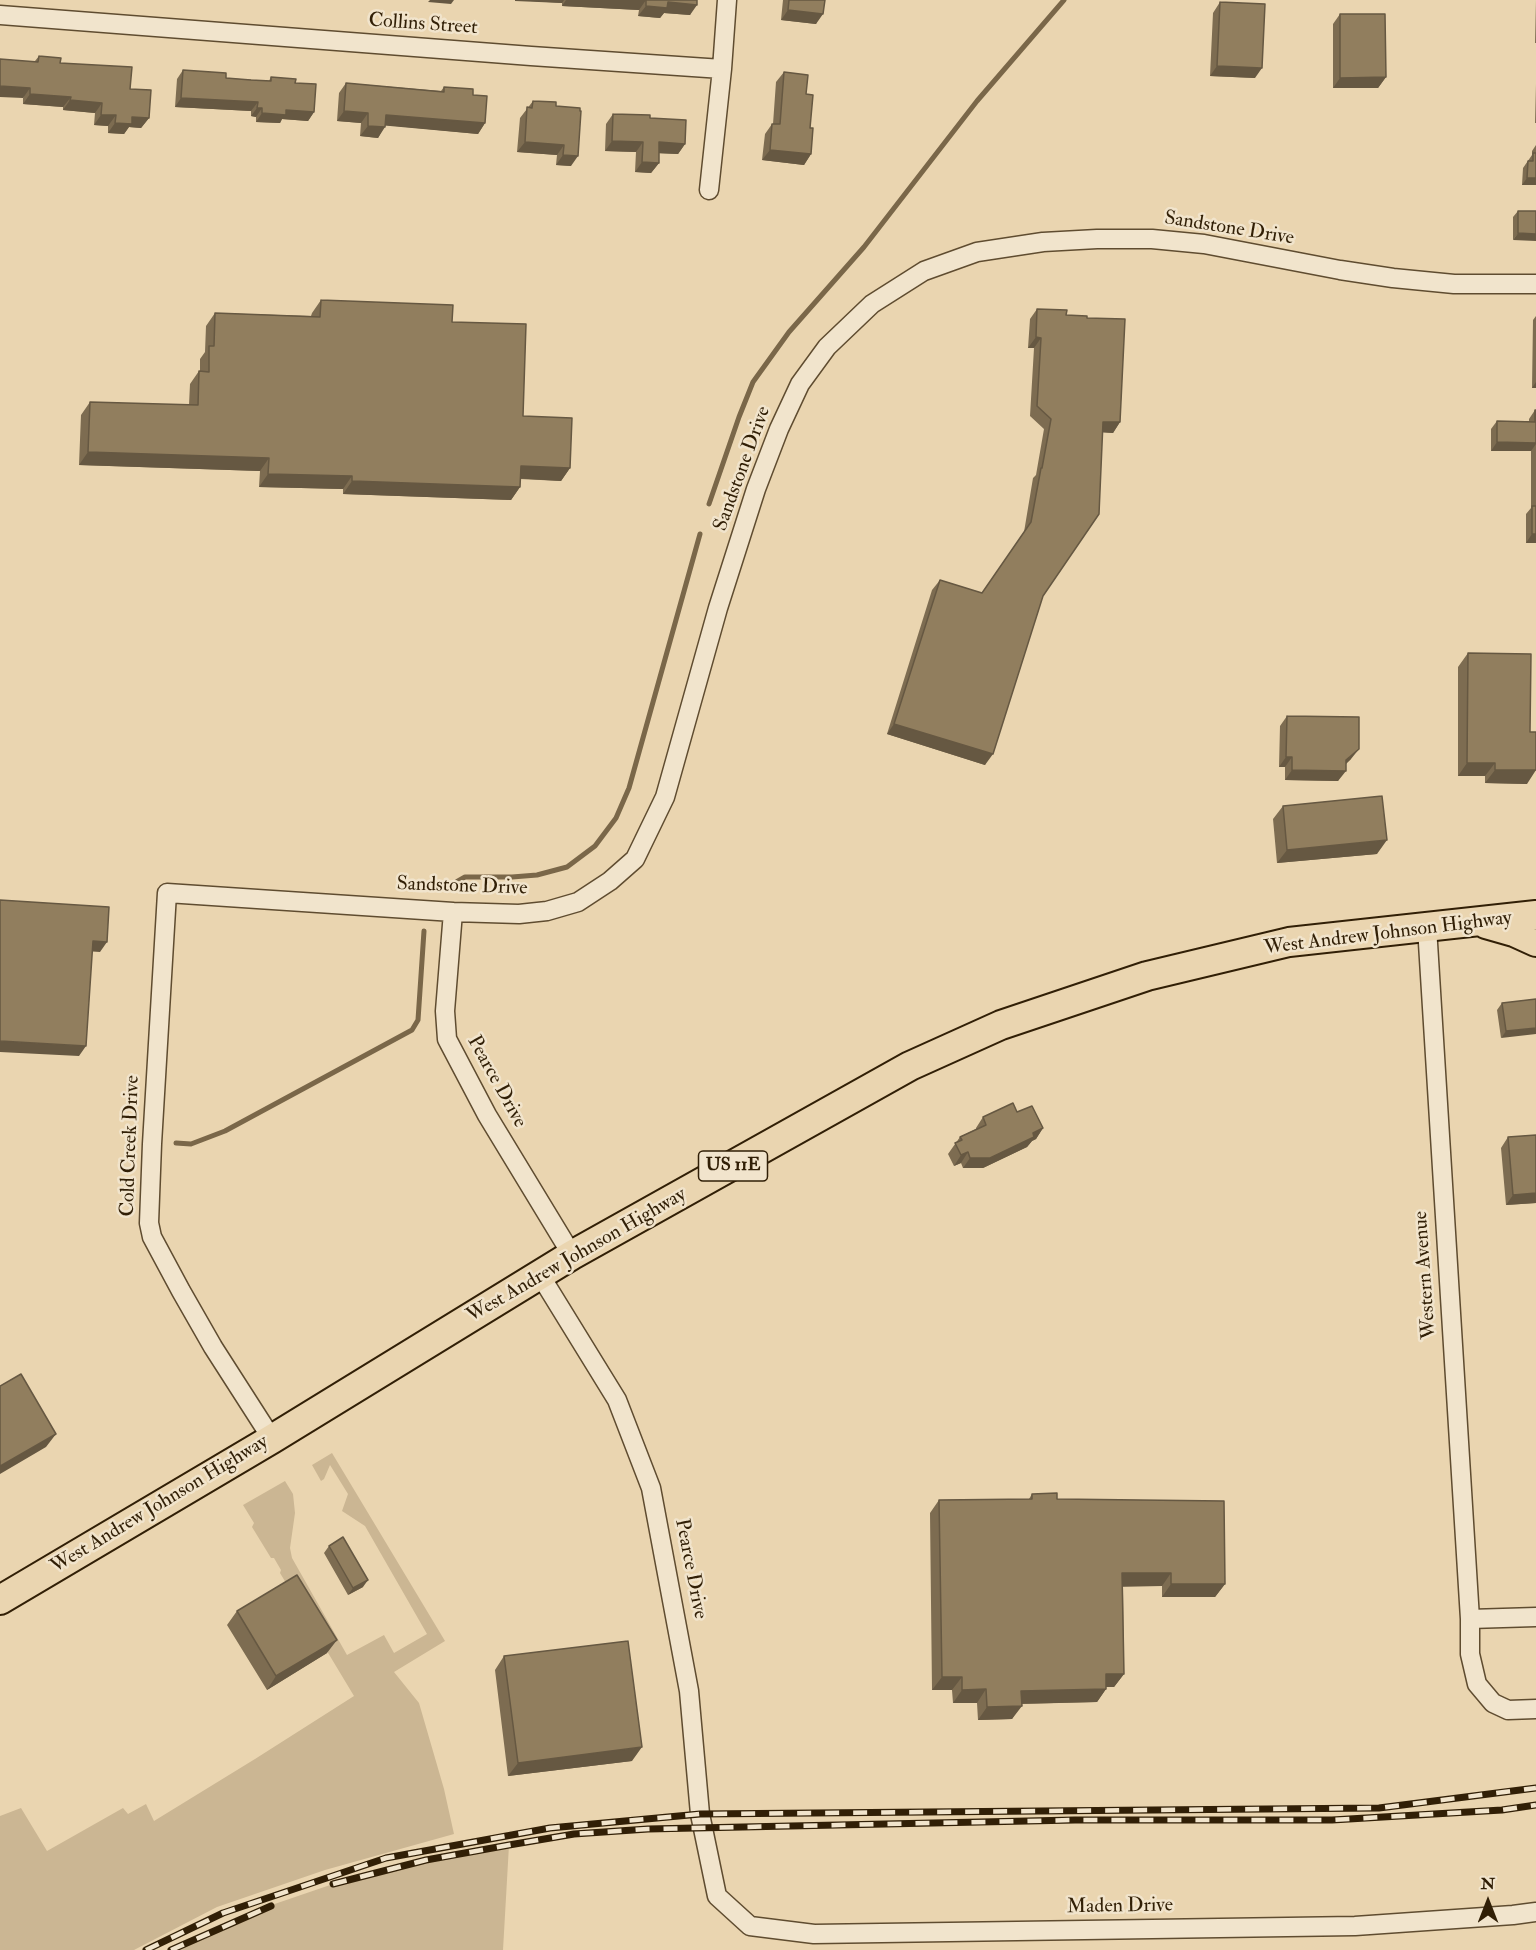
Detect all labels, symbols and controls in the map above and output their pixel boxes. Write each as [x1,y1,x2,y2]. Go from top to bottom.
street label: Collins Street [368,9,478,41]
street label: Sandstone Drive [1162,207,1296,251]
street label: Sandstone Drive [709,403,777,535]
street label: Sandstone Drive [396,873,528,901]
street label: West Andrew Johnson Highway [1263,907,1513,961]
street label: Pearce Drive [461,1032,531,1132]
street label: Cold Creek Drive [117,1075,145,1217]
road number: US 11E [698,1151,768,1181]
street label: West Andrew Johnson Highway [463,1183,691,1329]
street label: Western Avenue [1410,1210,1442,1340]
street label: West Andrew Johnson Highway [47,1430,273,1580]
street label: Pearce Drive [669,1517,711,1621]
north arrow [1458,1872,1518,1932]
text: N [1481,1874,1495,1894]
street label: Maden Drive [1067,1894,1173,1920]

